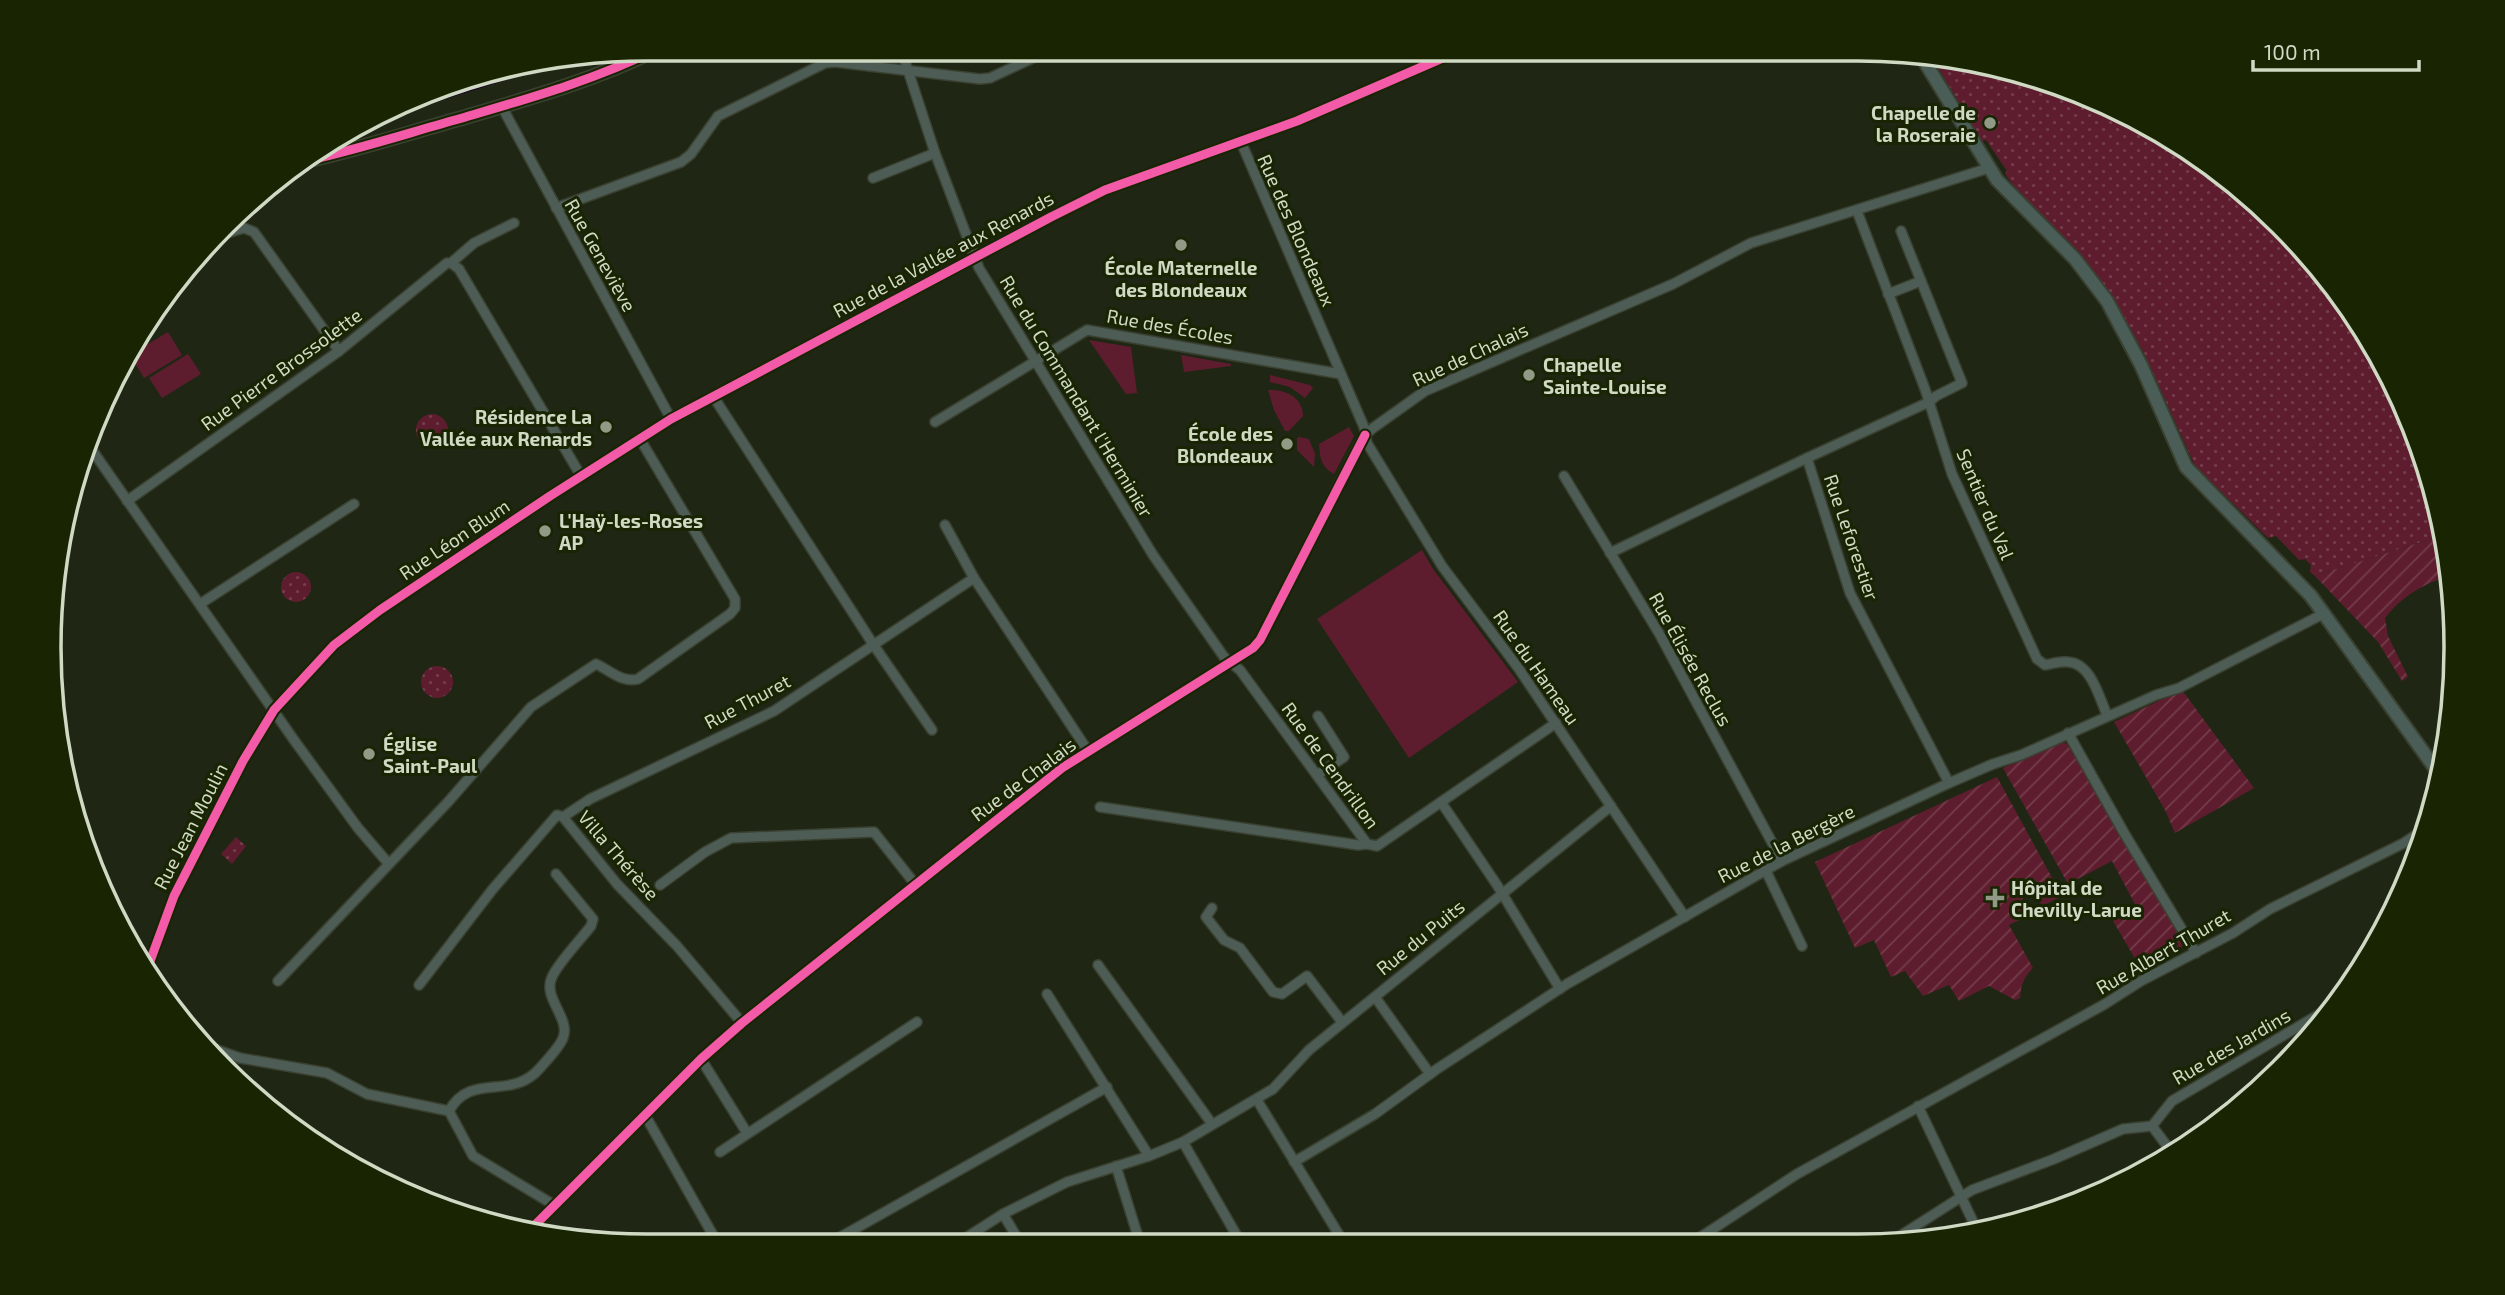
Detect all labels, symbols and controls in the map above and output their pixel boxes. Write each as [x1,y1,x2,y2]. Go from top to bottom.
scale bar [2253,28,2419,72]
text: 100 m [2264,39,2321,64]
place label: Chapelle de la Roseraie [1871,101,1976,146]
marker: Chapelle de la Roseraie [1982,115,1998,131]
street label: Rue des Blondeaux [1253,151,1341,309]
street label: Rue de la Vallée aux Renards [829,186,1057,322]
street label: Rue Geneviève [561,195,641,315]
marker: École Maternelle des Blondeaux [1173,237,1189,253]
place label: École Maternelle des Blondeaux [1105,255,1258,301]
street label: Rue du Commandant l'Herminier [996,271,1159,521]
street label: Rue Pierre Brossolette [196,303,366,435]
street label: Rue des Écoles [1105,304,1235,348]
street label: Rue de Chalais [1408,317,1532,391]
place label: Chapelle Sainte-Louise [1543,353,1667,398]
marker: Chapelle Sainte-Louise [1521,367,1537,383]
place label: Résidence La Vallée aux Renards [420,405,592,450]
marker: Résidence La Vallée aux Renards [598,419,614,435]
place label: École des Blondeaux [1177,421,1273,467]
marker: École des Blondeaux [1279,436,1295,452]
street label: Sentier du Val [1952,445,2020,563]
street label: Rue Leforestier [1820,471,1884,603]
street label: Rue Léon Blum [395,494,513,584]
place label: L'Haÿ-les-Roses AP [559,509,703,554]
marker: L'Haÿ-les-Roses AP [537,523,553,539]
street label: Rue Élisée Reclus [1645,588,1737,730]
street label: Rue du Hameau [1489,605,1585,729]
street label: Rue Thuret [700,669,794,733]
street label: Rue de Cendrillon [1277,697,1385,833]
place label: Église Saint-Paul [383,731,478,777]
street label: Rue de Chalais [966,732,1080,826]
marker: Église Saint-Paul [361,746,377,762]
street label: Rue Jean Moulin [148,759,232,893]
street label: Rue de la Bergère [1714,799,1858,887]
street label: Villa Thérèse [574,805,664,905]
place label: Hôpital de Chevilly-Larue [2011,876,2142,922]
marker: Hôpital de Chevilly-Larue [1985,888,2005,908]
street label: Rue du Puits [1371,895,1469,979]
street label: Rue Albert Thuret [2092,903,2234,999]
street label: Rue des Jardins [2168,1003,2294,1089]

